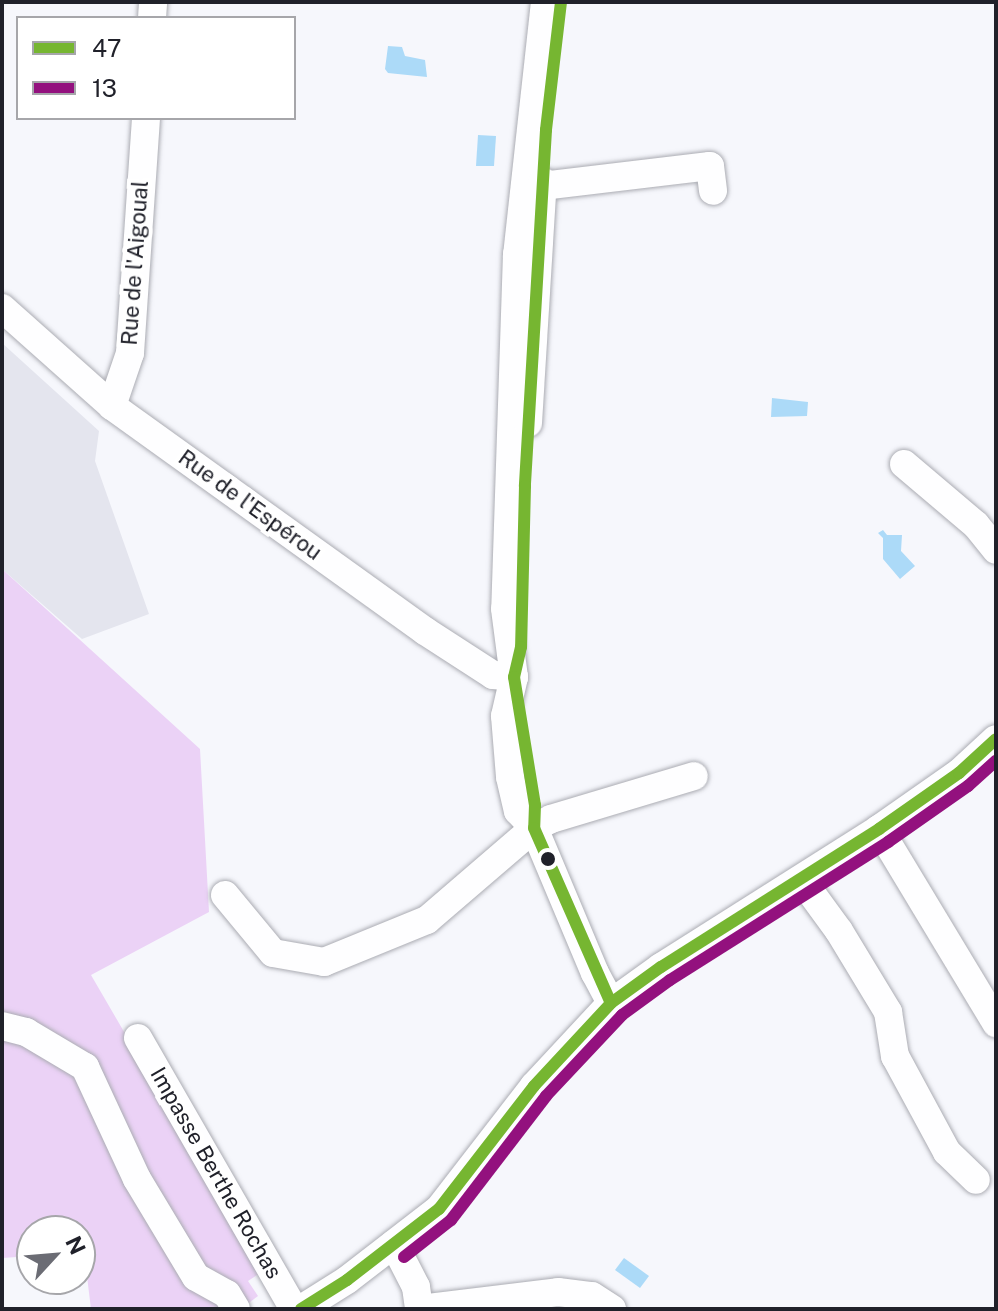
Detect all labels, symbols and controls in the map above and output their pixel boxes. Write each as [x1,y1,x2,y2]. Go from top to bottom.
legend [16,16,296,120]
text: 47 [92,34,122,62]
text: 13 [92,74,117,102]
street label: Rue de l'Aigoual [116,179,154,347]
street label: Rue de l'Espérou [173,444,327,566]
unlabelled marker [540,851,556,867]
street label: Impasse Berthe Rochas [145,1063,287,1283]
north arrow [16,1215,96,1295]
text: N [60,1232,91,1259]

